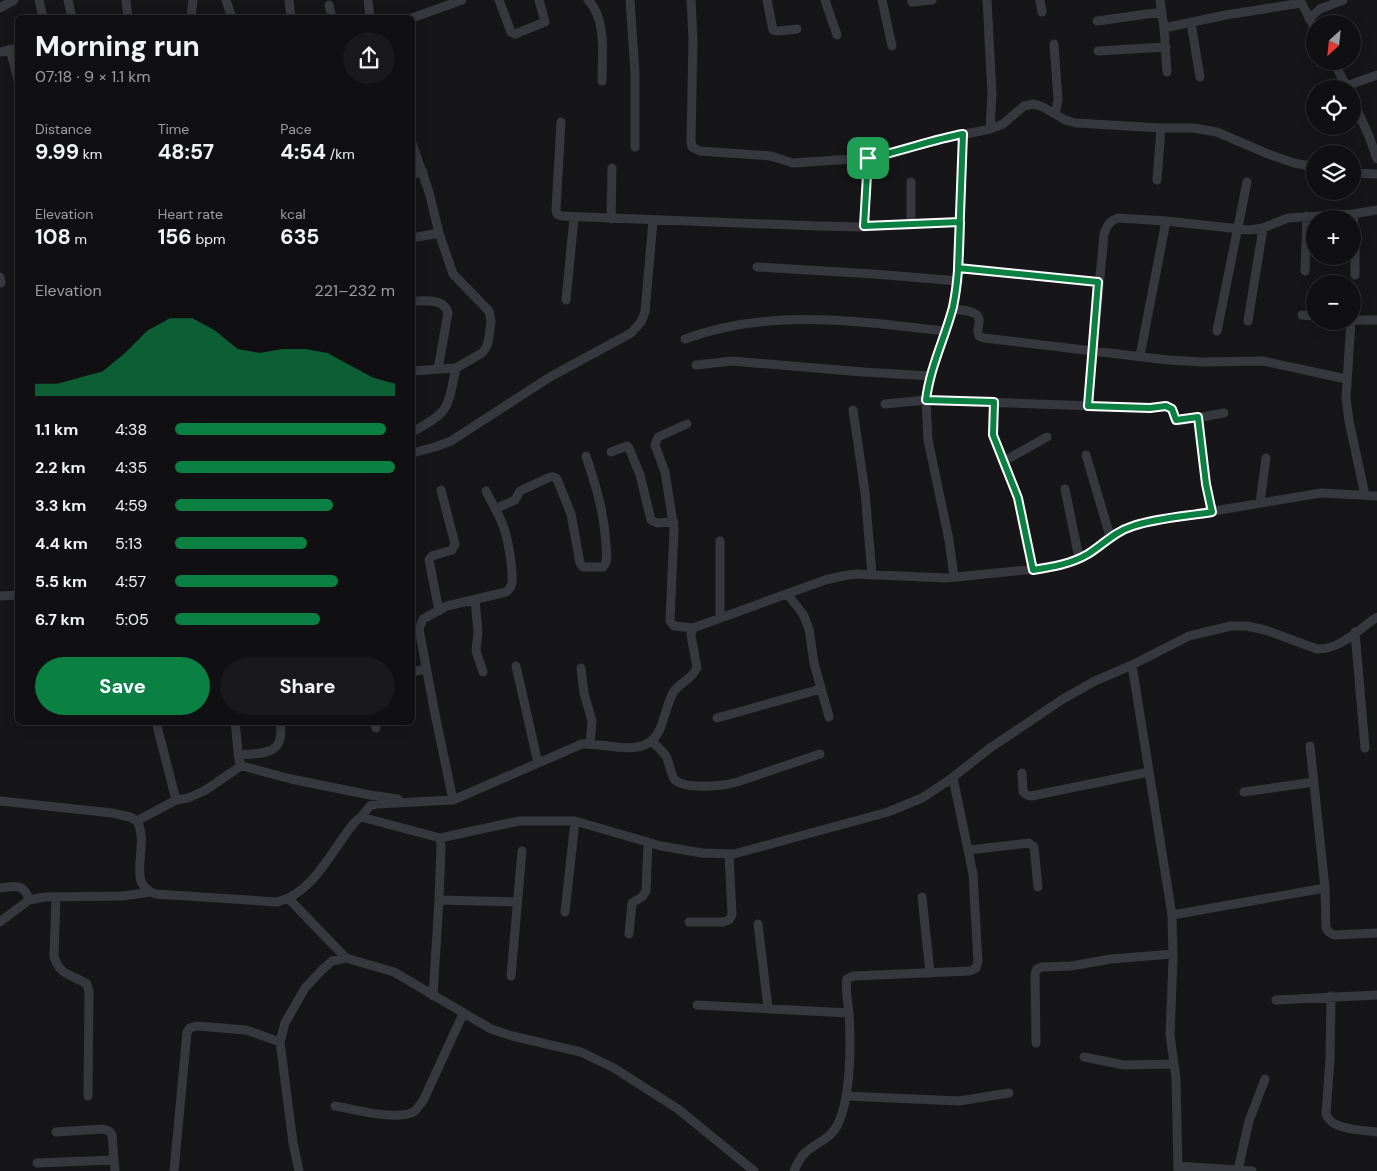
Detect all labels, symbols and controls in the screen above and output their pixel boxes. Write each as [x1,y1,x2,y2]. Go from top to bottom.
north arrow [1306,15,1361,70]
map controls [1306,15,1361,330]
text: Morning run [35,28,200,65]
button: share [343,32,395,84]
text: 07:18 · 9 × 1.1 km [35,66,151,87]
button: locate [1306,80,1361,135]
text: Distance [35,120,92,138]
text: Time [158,120,189,138]
text: Pace [280,120,312,138]
pin [847,137,889,179]
text: 9.99 [35,138,79,166]
text: 48:57 [158,138,214,166]
text: 4:54 [280,138,326,166]
icon: arrive [854,144,882,172]
text: km [79,145,102,163]
text: /km [326,145,355,163]
button: layers [1306,145,1361,200]
text: Elevation [35,205,93,223]
text: Heart rate [158,205,223,223]
text: kcal [280,205,306,223]
button: + [1306,210,1361,265]
text: 108 [35,223,71,251]
text: 156 [158,223,192,251]
text: 635 [280,223,319,251]
text: m [71,230,87,248]
text: bpm [192,230,225,248]
button: − [1306,275,1361,330]
text: Elevation [35,280,102,301]
text: 221–232 m [314,280,395,301]
text: 1.1 km [35,419,78,440]
text: 4:38 [115,419,147,440]
text: 2.2 km [35,457,86,478]
text: 4:35 [115,457,147,478]
text: 3.3 km [35,495,86,516]
text: 4:59 [115,495,147,516]
text: 4.4 km [35,533,88,554]
text: 5:13 [115,533,142,554]
text: 5.5 km [35,571,87,592]
text: 4:57 [115,571,146,592]
text: 6.7 km [35,609,85,630]
text: 5:05 [115,609,149,630]
button: Save [35,657,210,715]
button: Share [220,657,395,715]

